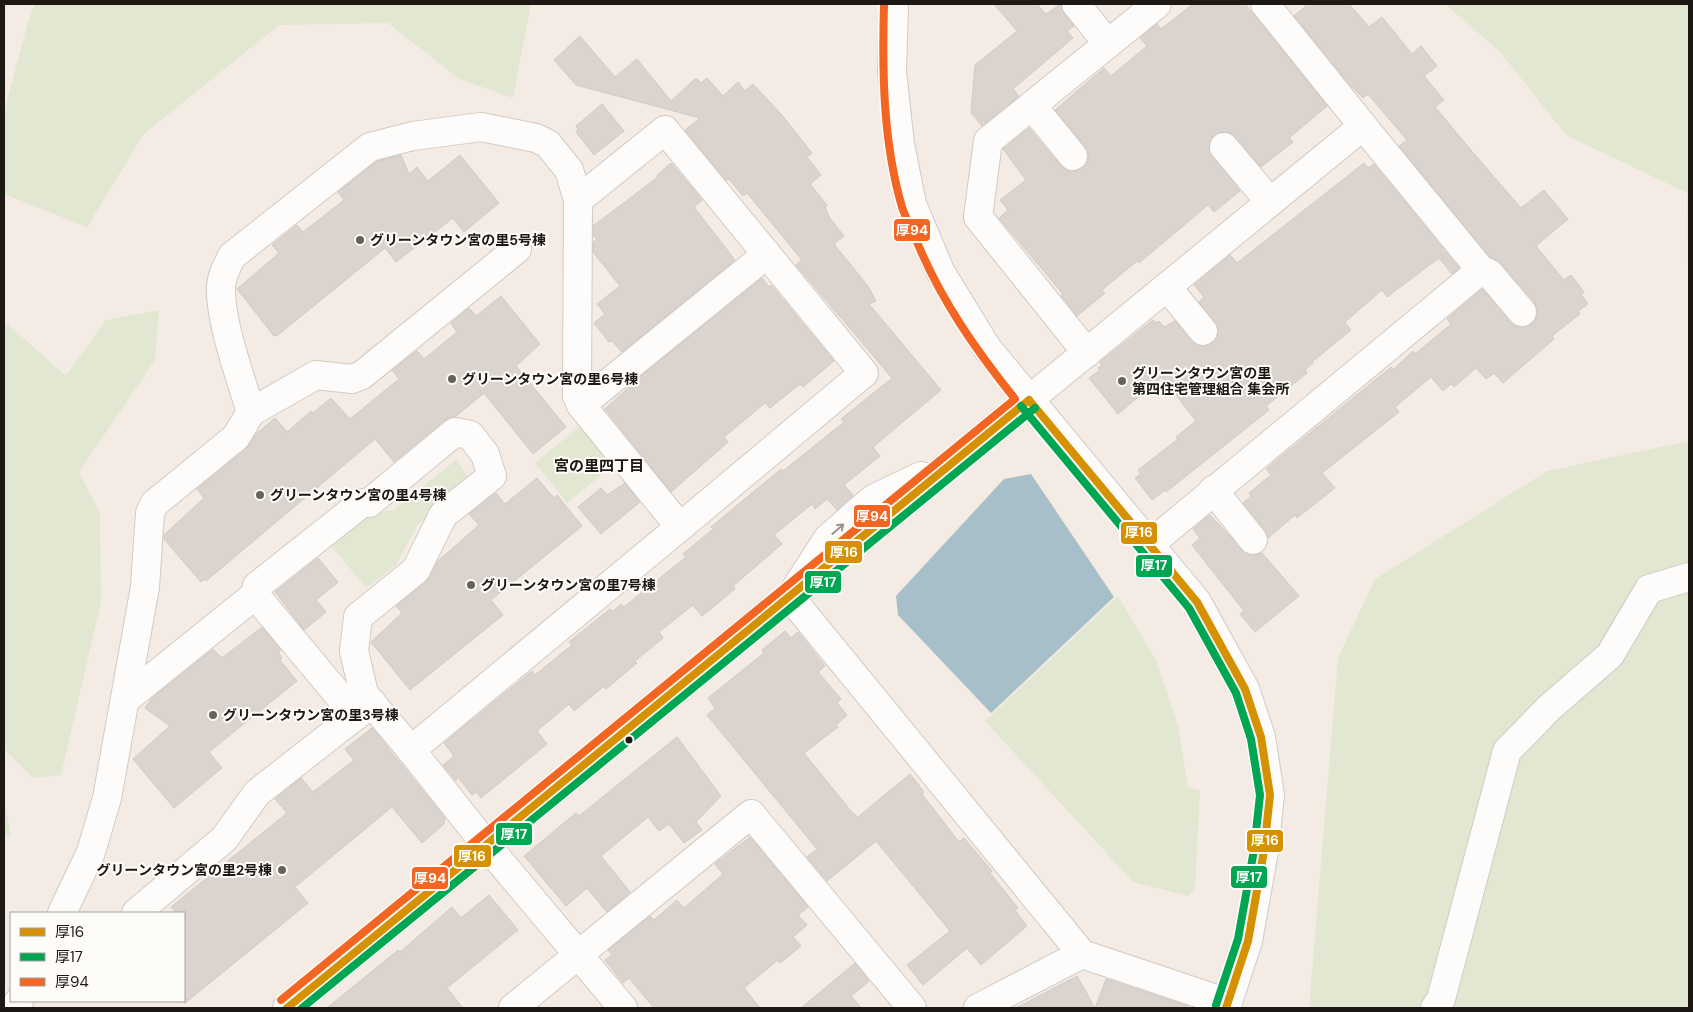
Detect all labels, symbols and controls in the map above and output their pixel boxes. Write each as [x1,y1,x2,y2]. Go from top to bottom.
line badge: 厚94 [893,218,931,242]
text: 厚94 [896,221,928,239]
place label: グリーンタウン宮の里5号棟 [370,231,546,249]
marker: グリーンタウン宮の里5号棟 [354,234,366,246]
place label: グリーンタウン宮の里 第四住宅管理組合 集会所 [1132,364,1289,398]
place label: グリーンタウン宮の里6号棟 [462,370,638,388]
marker: グリーンタウン宮の里6号棟 [446,373,458,385]
marker: グリーンタウン宮の里 第四住宅管理組合 集会所 [1116,375,1128,387]
district label: 宮の里四丁目 [554,456,644,476]
place label: グリーンタウン宮の里4号棟 [270,486,446,504]
marker: グリーンタウン宮の里4号棟 [254,489,266,501]
line badge: 厚94 [853,504,891,528]
text: 厚94 [856,507,888,525]
line badge: 厚16 [1120,521,1158,545]
text: 厚16 [1125,523,1153,541]
one-way arrow [831,524,844,535]
line badge: 厚16 [824,540,863,564]
text: 厚16 [830,543,858,561]
line badge: 厚17 [1135,554,1173,578]
text: 厚17 [1141,556,1168,574]
line badge: 厚17 [804,570,842,594]
text: 厚17 [810,573,837,591]
place label: グリーンタウン宮の里7号棟 [481,576,656,594]
marker: グリーンタウン宮の里7号棟 [465,579,477,591]
place label: グリーンタウン宮の里3号棟 [223,706,399,724]
marker: グリーンタウン宮の里3号棟 [207,709,219,721]
unlabelled marker [624,735,634,745]
line badge: 厚17 [495,822,533,846]
text: 厚17 [501,825,528,843]
line badge: 厚16 [1246,829,1284,853]
text: 厚16 [1251,831,1279,849]
line badge: 厚16 [453,844,492,868]
text: 厚16 [458,847,486,865]
place label: グリーンタウン宮の里2号棟 [97,861,272,879]
marker: グリーンタウン宮の里2号棟 [276,864,288,876]
line badge: 厚17 [1230,865,1268,889]
line badge: 厚94 [411,866,449,890]
text: 厚17 [1236,868,1263,886]
text: 厚94 [414,869,446,887]
legend [10,912,185,1002]
text: 厚16 [55,922,84,942]
text: 厚17 [55,947,83,967]
text: 厚94 [55,972,89,992]

